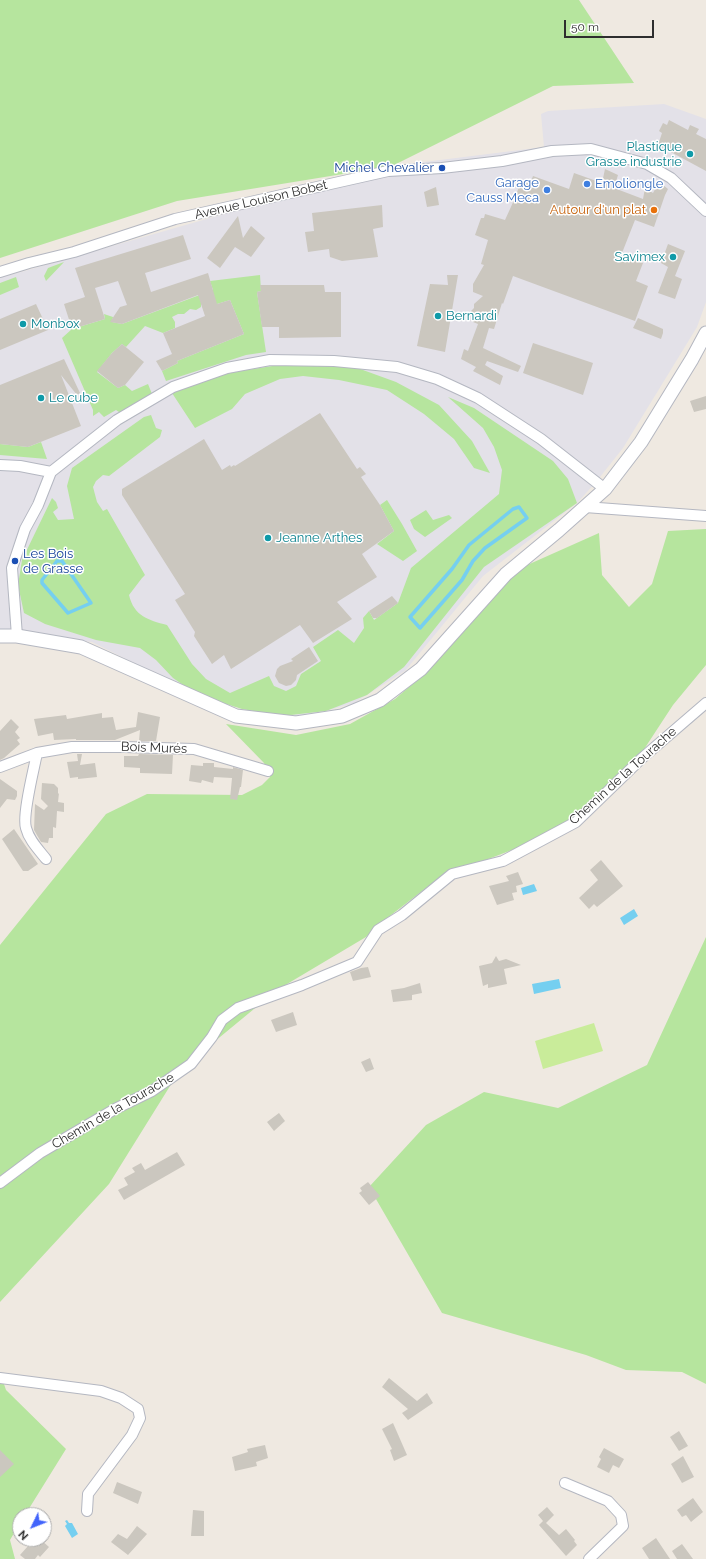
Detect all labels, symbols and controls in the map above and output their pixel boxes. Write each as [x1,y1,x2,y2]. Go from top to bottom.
scale bar [566,12,656,38]
text: 50 m [571,20,599,34]
place label: Plastique Grasse industrie [586,139,682,170]
marker: Plastique Grasse industrie [685,149,695,159]
place label: Michel Chevalier [334,160,434,176]
marker: Michel Chevalier [437,163,447,173]
place label: Garage Causs Meca [466,175,539,206]
place label: Emoliongle [595,176,663,192]
street label: Avenue Louison Bobet [193,177,329,223]
marker: Emoliongle [582,179,592,189]
marker: Garage Causs Meca [542,185,552,195]
place label: Autour d'un plat [550,202,646,218]
marker: Autour d'un plat [649,205,659,215]
place label: Savimex [615,249,665,265]
marker: Savimex [668,252,678,262]
place label: Bernardi [446,308,497,324]
marker: Bernardi [433,311,443,321]
place label: Monbox [31,316,80,332]
marker: Monbox [18,319,28,329]
place label: Le cube [49,390,98,406]
marker: Le cube [36,393,46,403]
place label: Jeanne Arthes [276,530,362,546]
marker: Jeanne Arthes [263,533,273,543]
place label: Les Bois de Grasse [23,546,83,577]
marker: Les Bois de Grasse [10,556,20,566]
street label: Chemin de la Tourache [566,724,680,828]
street label: Bois Murés [121,739,187,757]
street label: Chemin de la Tourache [49,1070,177,1152]
north arrow [12,1507,52,1547]
text: N [16,1527,31,1542]

